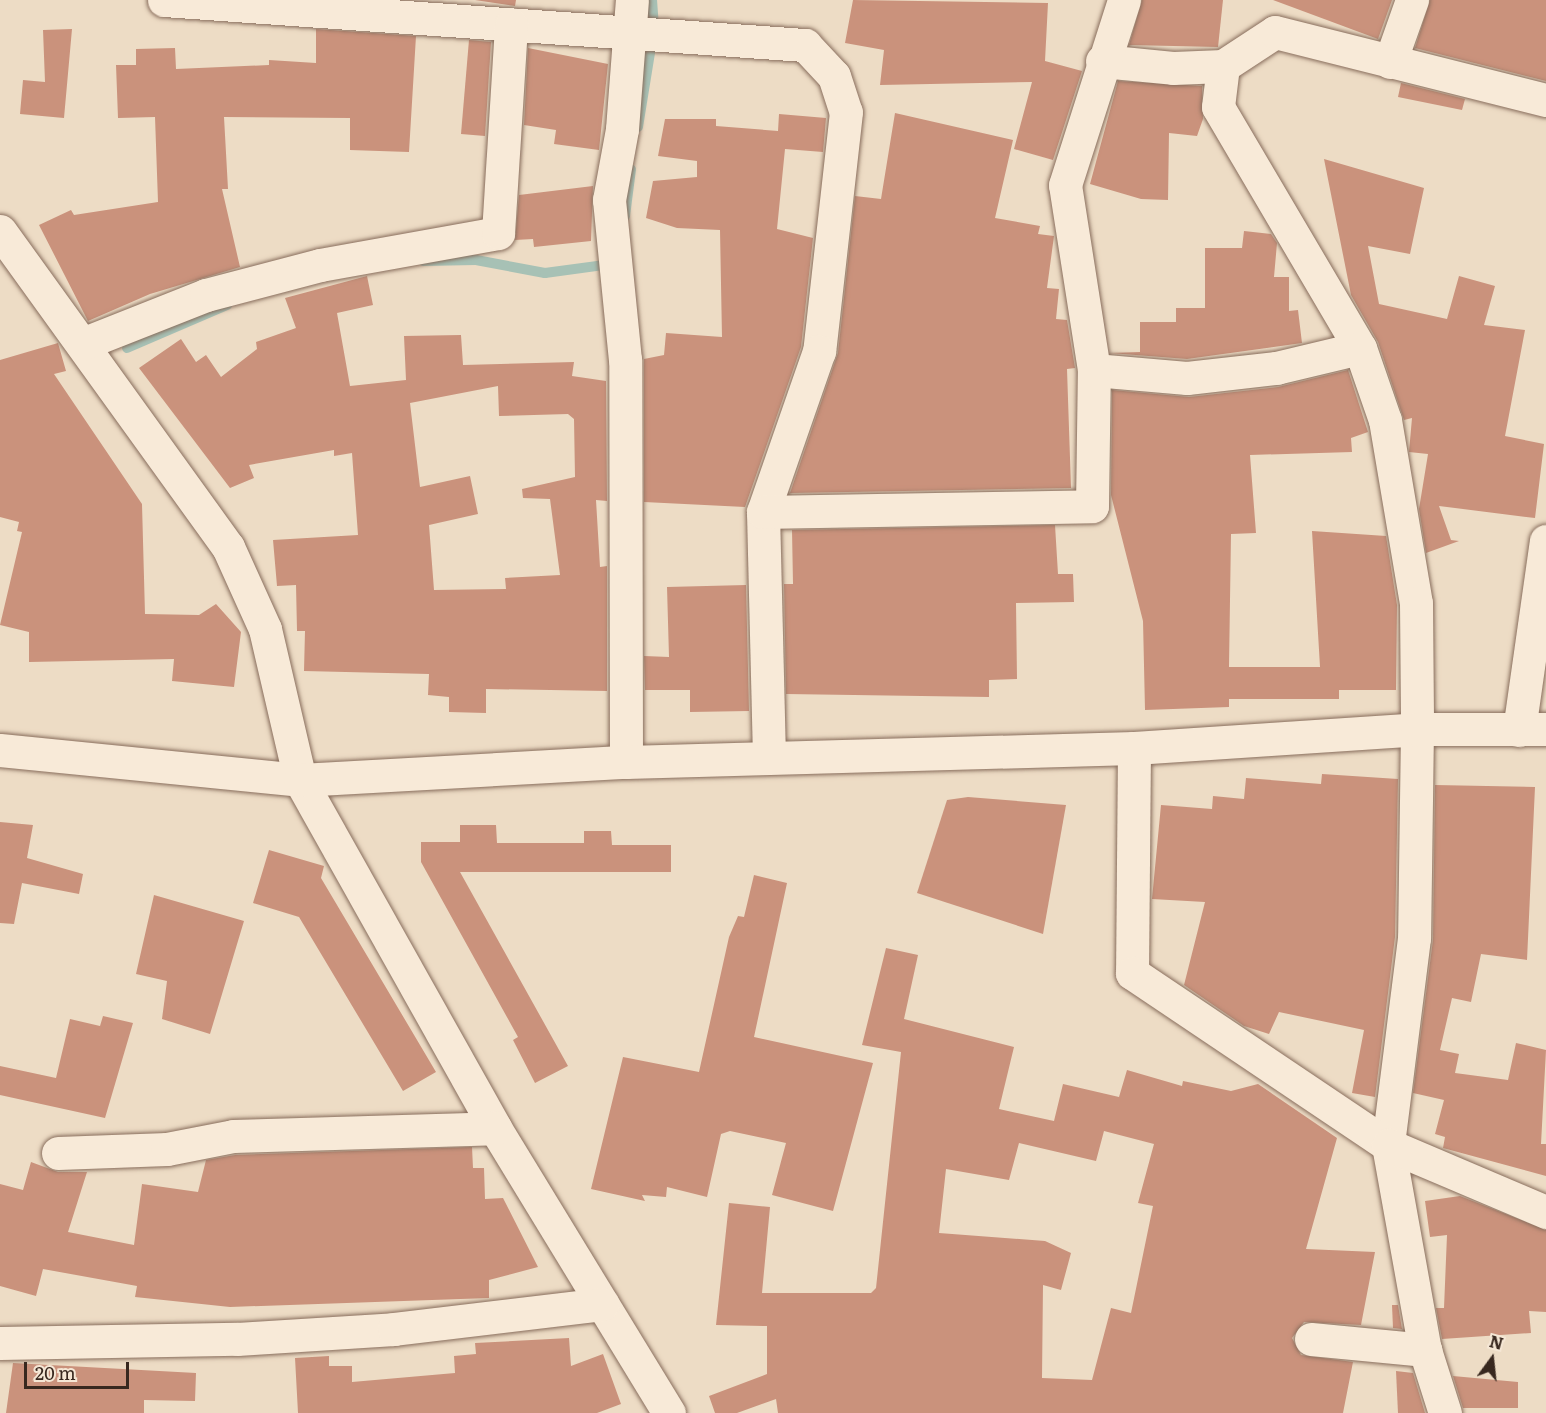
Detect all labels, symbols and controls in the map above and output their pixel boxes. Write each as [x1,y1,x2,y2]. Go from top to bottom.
text: N [1487,1328,1506,1355]
north arrow [1462,1329,1522,1389]
scale bar [27,1350,132,1388]
text: 20 m [35,1359,76,1386]

